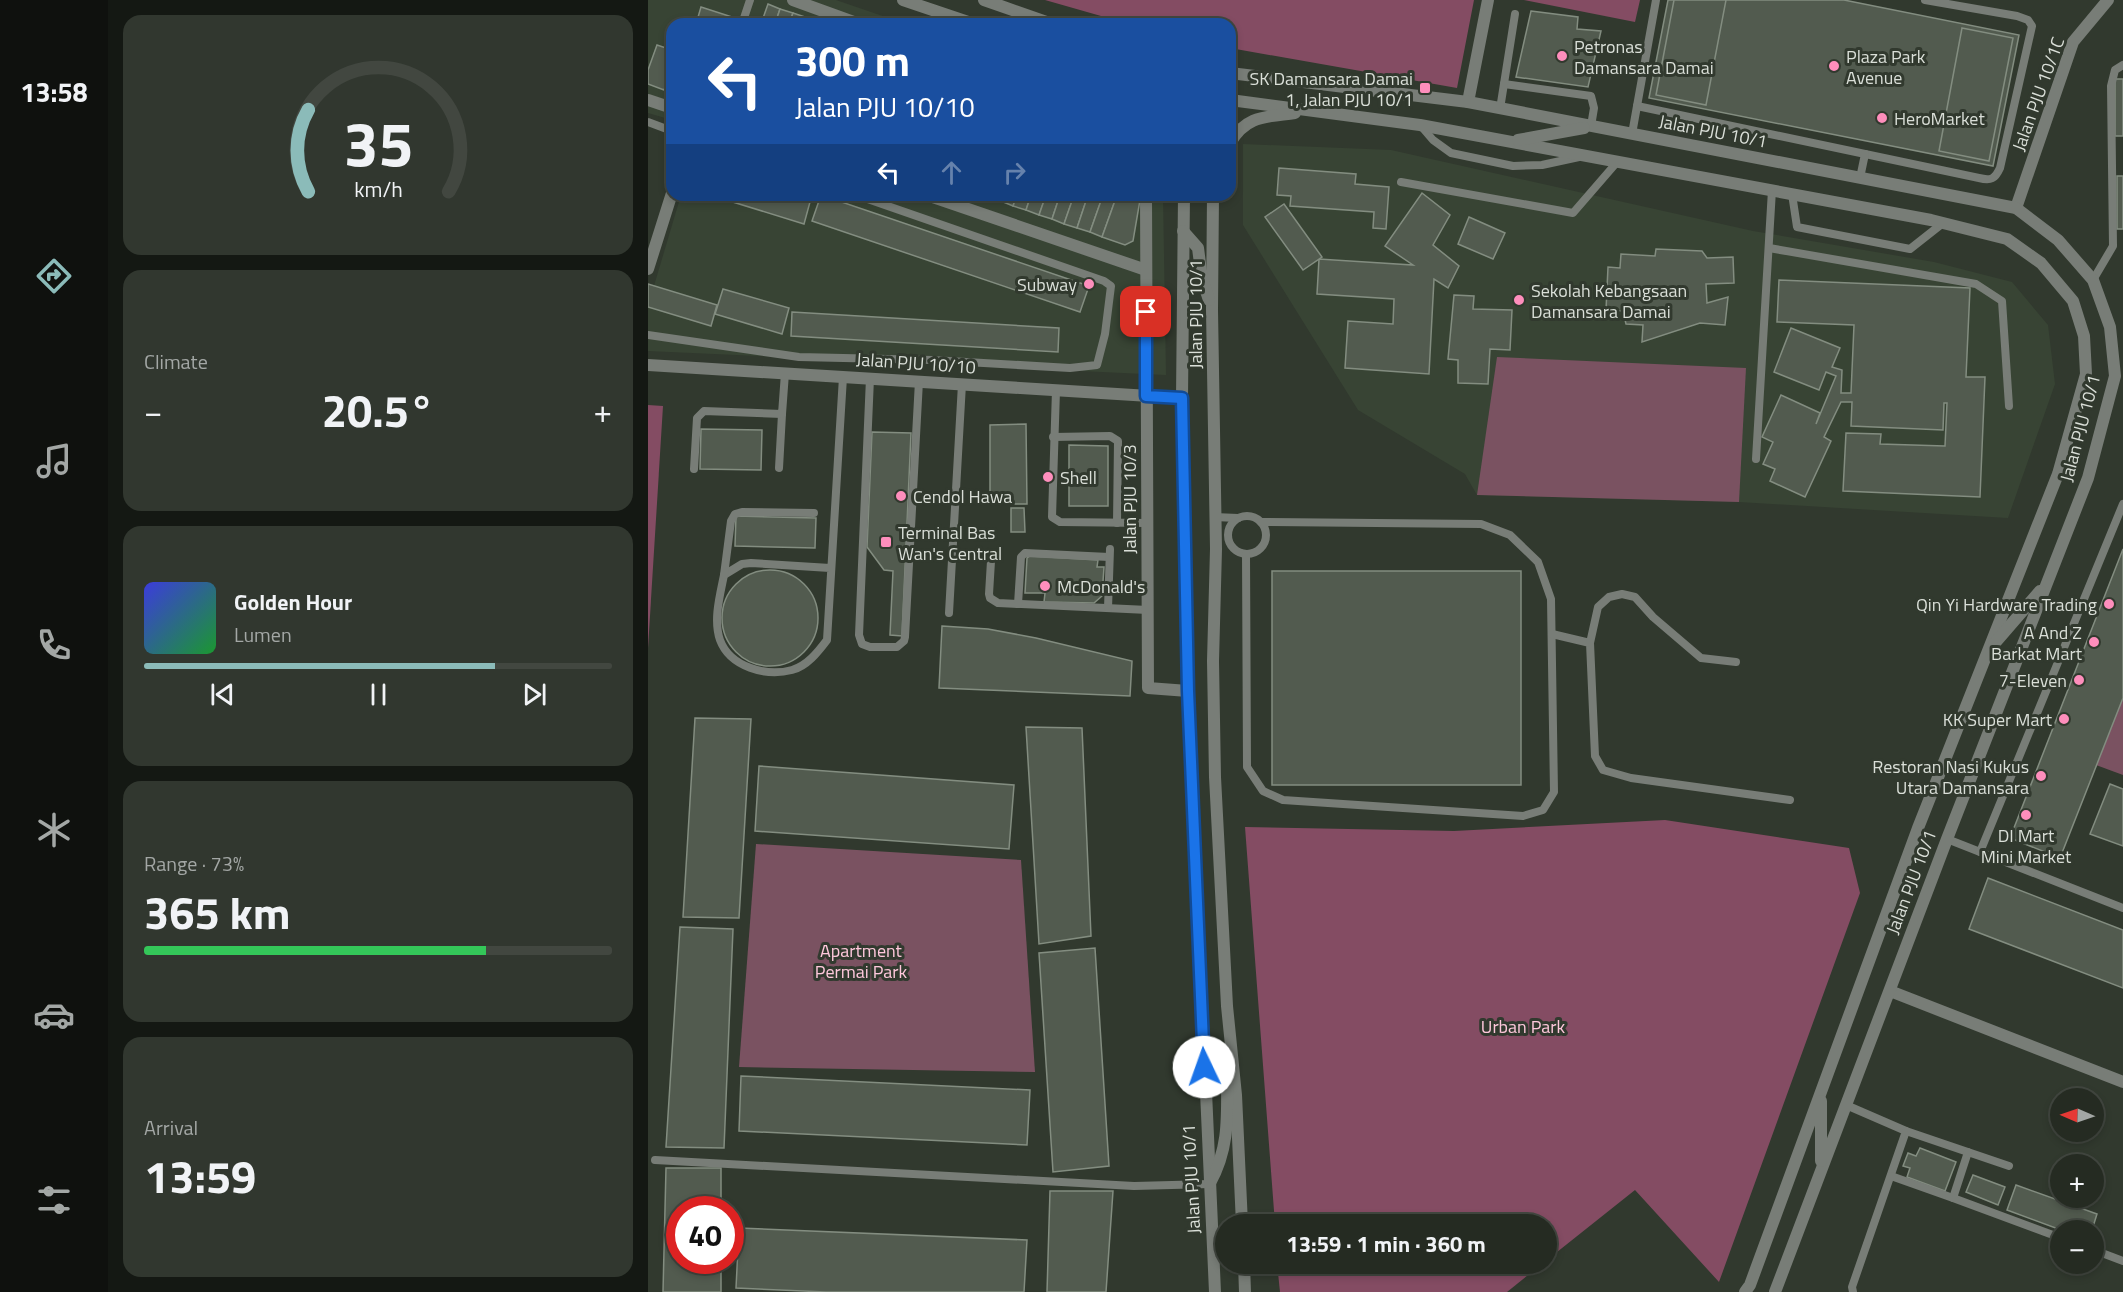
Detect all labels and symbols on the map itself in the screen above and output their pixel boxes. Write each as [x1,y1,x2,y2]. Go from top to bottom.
place label: Petronas Damansara Damai [1574,33,1714,81]
street label: Jalan PJU 10/1C [2005,33,2071,155]
place label: Plaza Park Avenue [1846,43,1926,91]
marker: Petronas Damansara Damai [1555,49,1569,63]
marker: Plaza Park Avenue [1827,59,1841,73]
place label: SK Damansara Damai 1, Jalan PJU 10/1 [1249,65,1413,113]
marker: SK Damansara Damai 1, Jalan PJU 10/1 [1418,81,1432,95]
place label: HeroMarket [1894,105,1985,132]
street label: Jalan PJU 10/1 [1657,107,1769,155]
marker: HeroMarket [1875,111,1889,125]
street label: Jalan PJU 10/1 [1182,259,1209,369]
place label: Subway [1017,271,1077,298]
marker: Subway [1082,277,1096,291]
place label: Sekolah Kebangsaan Damansara Damai [1531,277,1687,325]
pin [1120,286,1171,337]
marker: Sekolah Kebangsaan Damansara Damai [1512,293,1526,307]
street label: Jalan PJU 10/10 [855,345,977,381]
street label: Jalan PJU 10/1 [2053,372,2107,484]
street label: Jalan PJU 10/3 [1116,444,1143,554]
place label: Shell [1060,464,1097,491]
marker: Shell [1041,470,1055,484]
place label: Cendol Hawa [913,483,1012,510]
marker: Cendol Hawa [894,489,908,503]
place label: Terminal Bas Wan's Central [898,519,1002,567]
marker: Terminal Bas Wan's Central [879,535,893,549]
place label: McDonald's [1057,573,1145,600]
marker: McDonald's [1038,579,1052,593]
place label: Qin Yi Hardware Trading [1916,591,2097,618]
marker: Qin Yi Hardware Trading [2102,597,2116,611]
place label: A And Z Barkat Mart [1991,619,2083,667]
marker: A And Z Barkat Mart [2087,635,2101,649]
place label: 7-Eleven [1999,667,2067,694]
marker: 7-Eleven [2072,673,2086,687]
place label: KK Super Mart [1943,706,2053,733]
marker: KK Super Mart [2057,712,2071,726]
place label: Restoran Nasi Kukus Utara Damansara [1872,753,2029,801]
marker: Restoran Nasi Kukus Utara Damansara [2034,769,2048,783]
marker: DI Mart Mini Market [2019,808,2033,822]
place label: DI Mart Mini Market [1981,822,2072,870]
street label: Jalan PJU 10/1 [1879,826,1943,938]
park label: Apartment Permai Park [815,937,908,985]
park label: Urban Park [1481,1013,1566,1040]
position arrow [1172,1035,1236,1099]
north arrow [2050,1088,2104,1142]
street label: Jalan PJU 10/1 [1175,1124,1207,1234]
speed limit sign: 40 [666,1196,744,1274]

